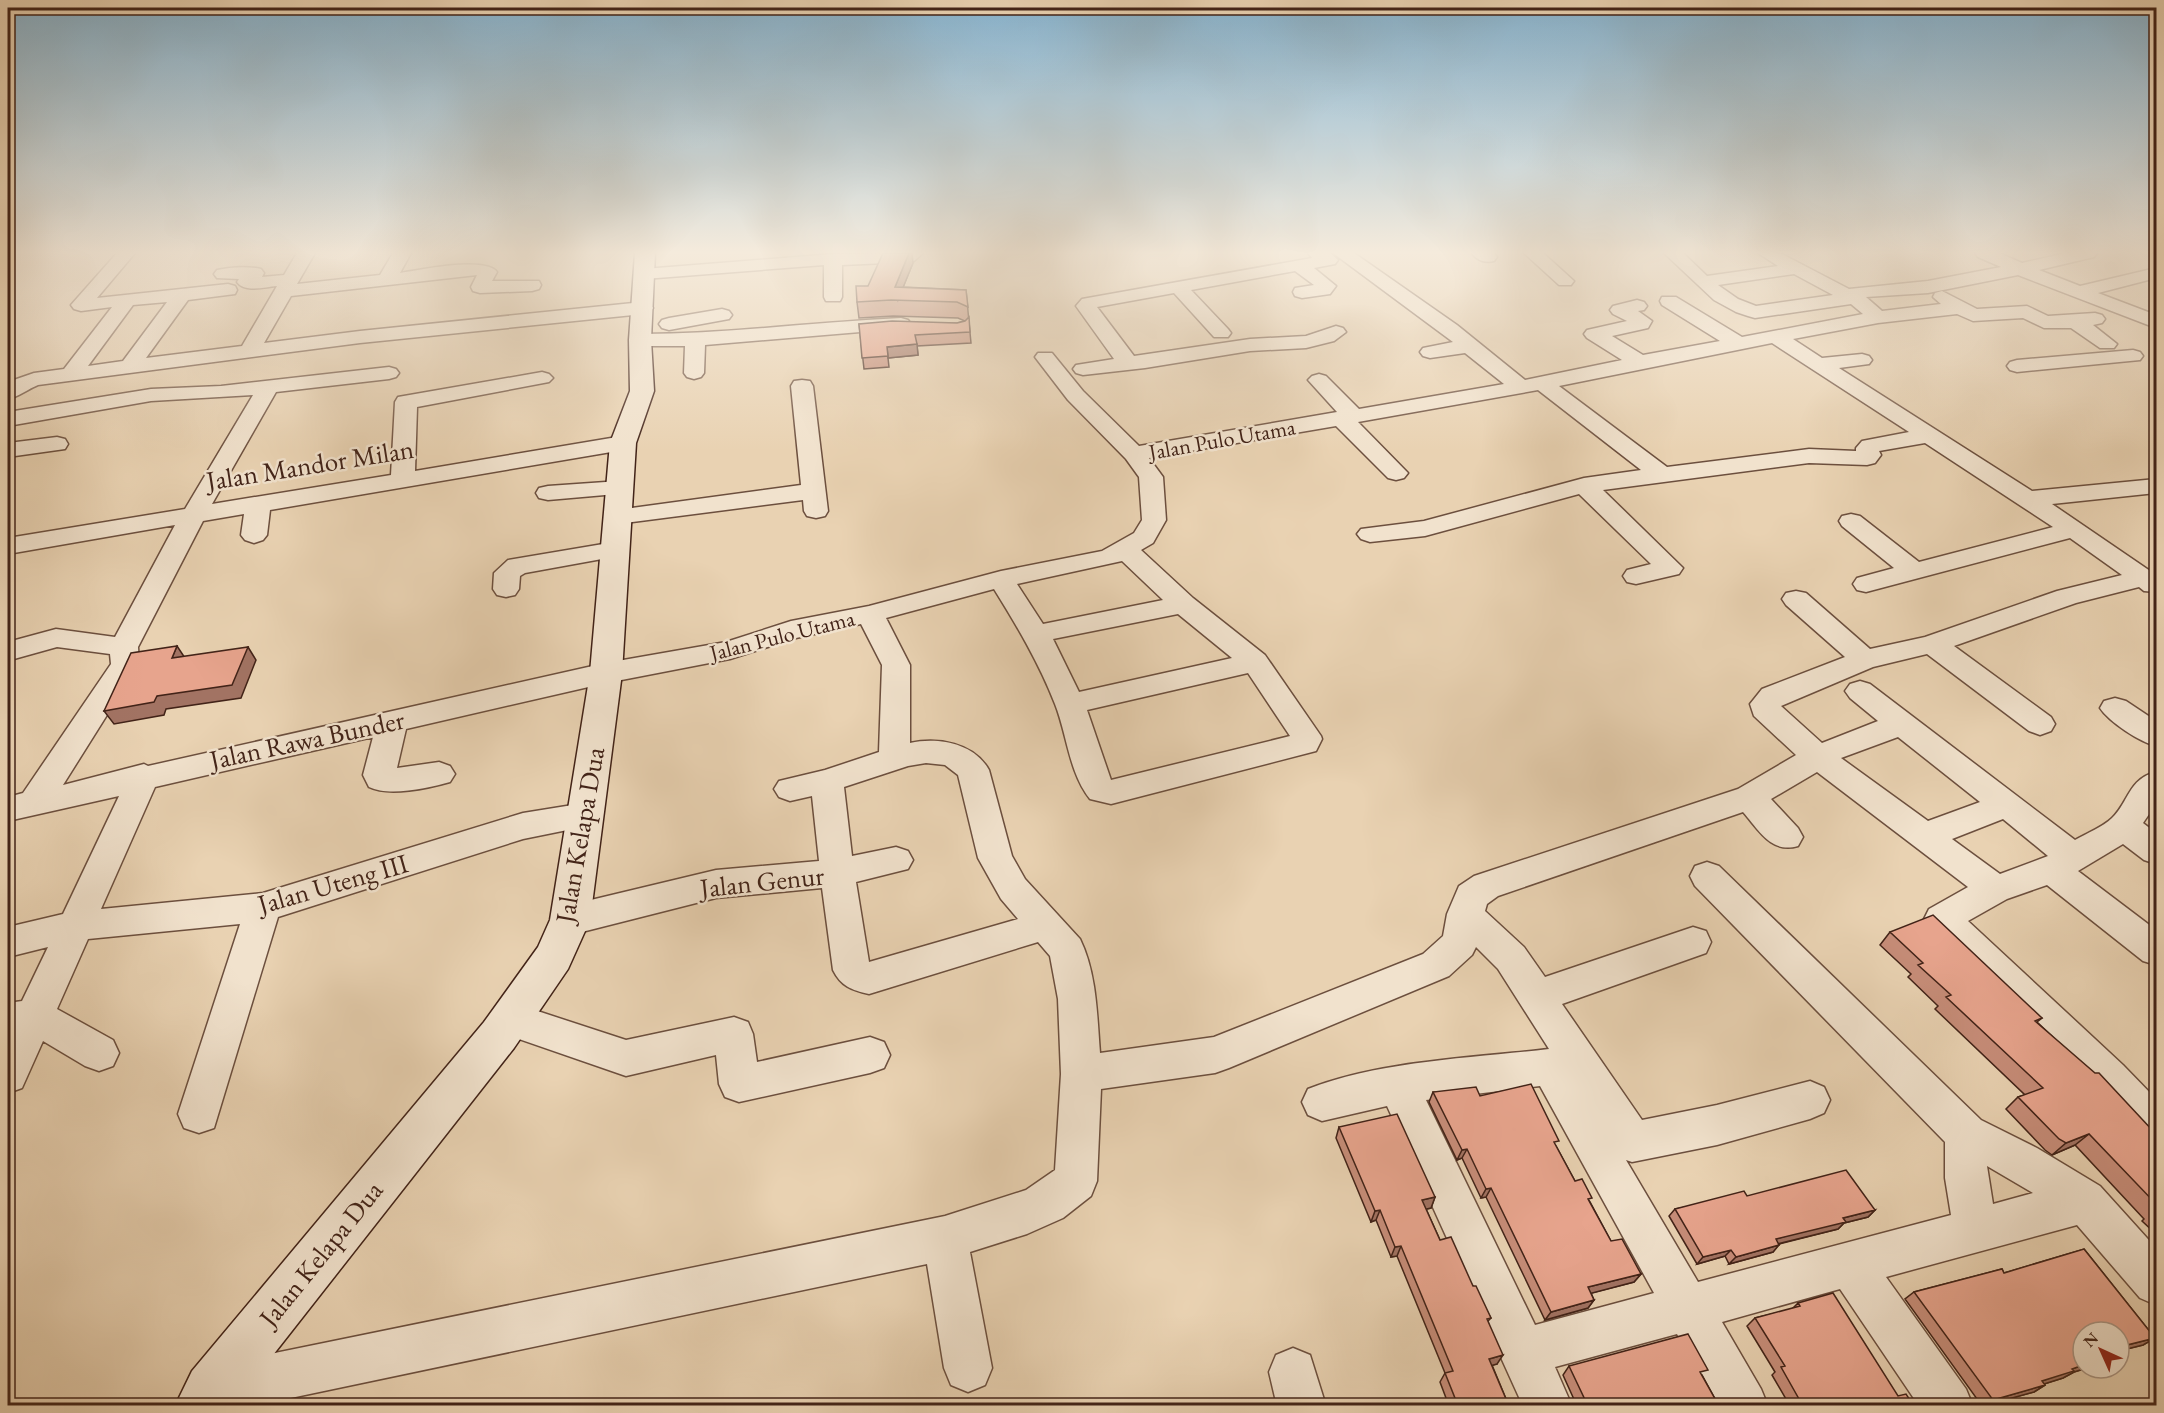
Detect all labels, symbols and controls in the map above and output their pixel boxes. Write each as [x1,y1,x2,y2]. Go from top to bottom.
street label: Jalan Pulo Utama [1144,412,1298,467]
street label: Jalan Mandor Milan [202,431,416,498]
street label: Jalan Pulo Utama [705,603,858,668]
street label: Jalan Rawa Bunder [204,702,407,778]
street label: Jalan Kelapa Dua [546,744,612,928]
street label: Jalan Uteng III [252,845,412,922]
street label: Jalan Genur [696,858,826,906]
street label: Jalan Kelapa Dua [250,1173,390,1335]
north arrow [2071,1320,2131,1380]
text: N [2079,1328,2103,1352]

